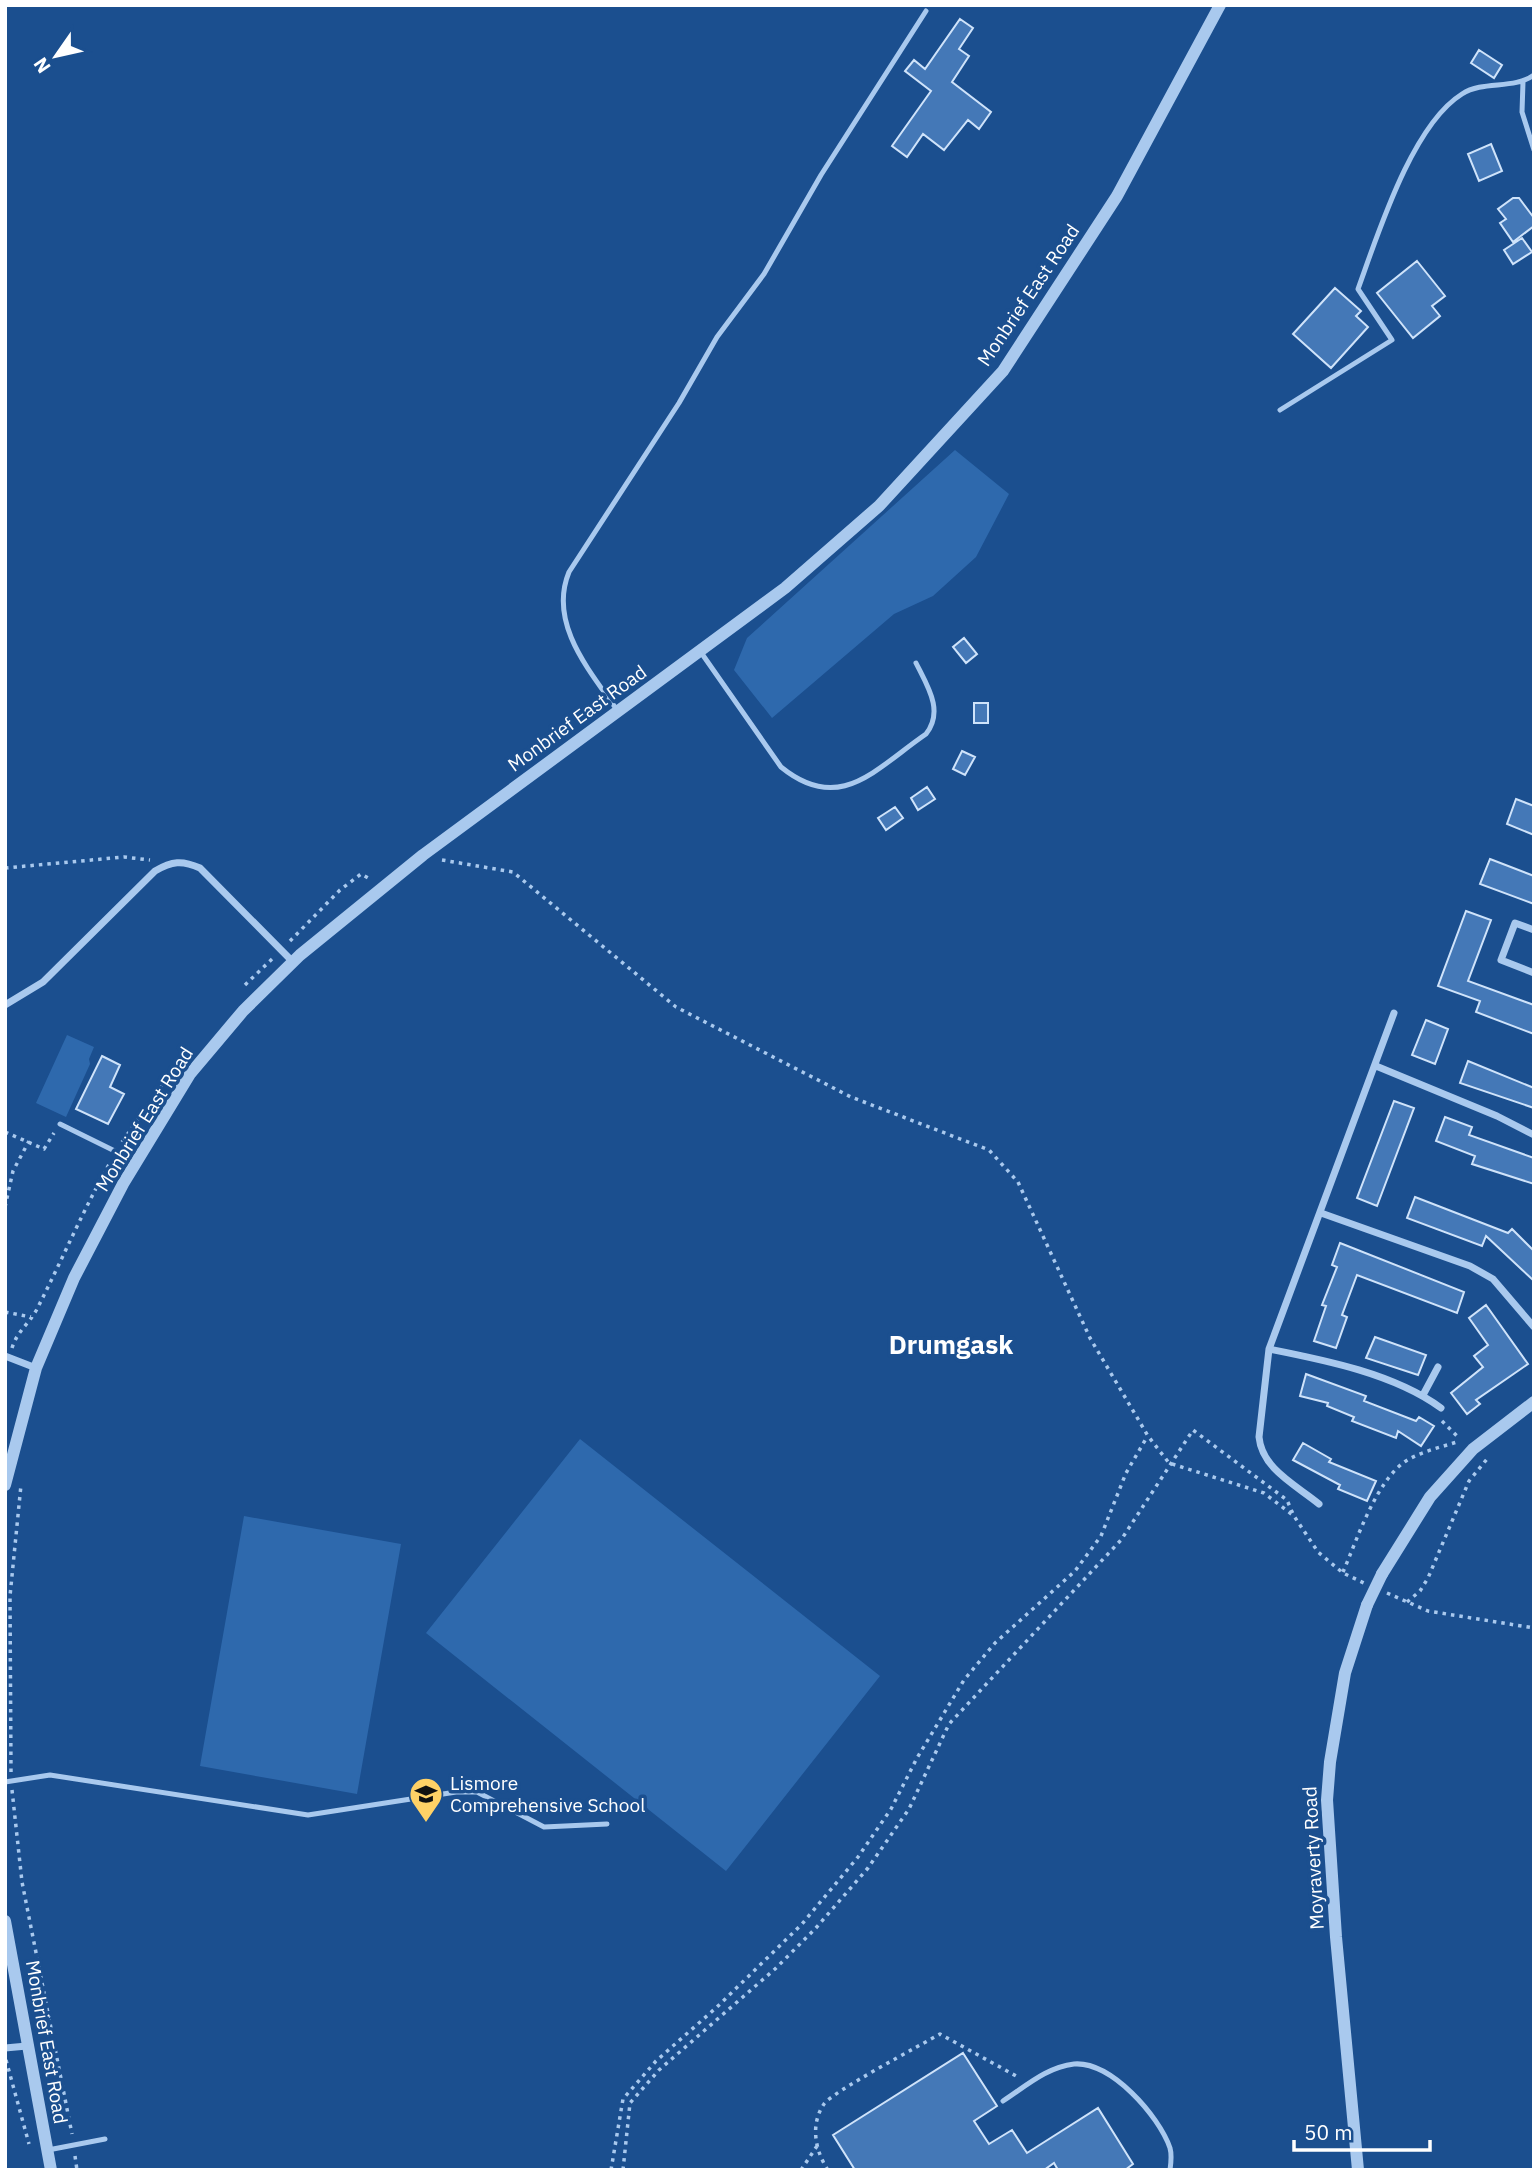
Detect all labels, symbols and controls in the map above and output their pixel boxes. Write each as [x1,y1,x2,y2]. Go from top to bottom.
north arrow [21,21,91,91]
text: N [28,53,56,78]
street label: Monbrief East Road [972,220,1084,370]
street label: Monbrief East Road [503,660,651,776]
street label: Monbrief East Road [90,1042,198,1196]
district label: Drumgask [889,1327,1013,1361]
place label: Lismore Comprehensive School [450,1771,645,1817]
school or university icon: Lismore Comprehensive School [407,1775,445,1824]
street label: Moyraverty Road [1297,1786,1329,1930]
street label: Monbrief East Road [21,1958,73,2126]
scale bar [1294,2108,1430,2152]
text: 50 m [1304,2118,1353,2146]

